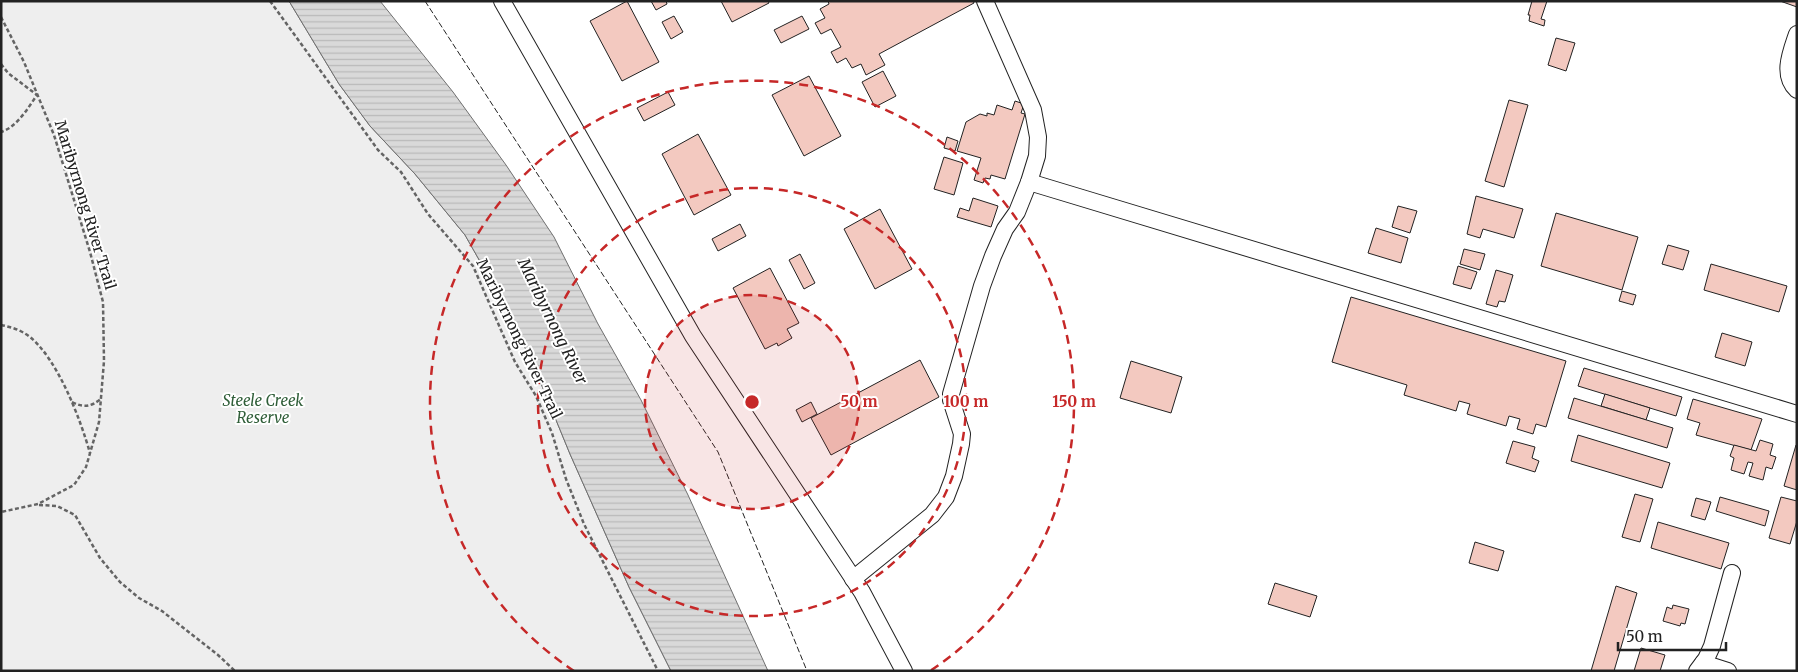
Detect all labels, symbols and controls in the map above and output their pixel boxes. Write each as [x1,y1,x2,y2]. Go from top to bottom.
street label: Maribyrnong River Trail [51,118,120,292]
water label: Maribyrnong River [513,254,592,388]
street label: Maribyrnong River Trail [472,256,567,422]
park label: Steele Creek Reserve [223,391,304,427]
text: 50 m [840,392,878,411]
text: 100 m [944,392,988,411]
text: 150 m [1052,392,1096,411]
centre of rings [743,393,761,411]
scale bar [1618,620,1726,652]
text: 50 m [1626,627,1663,646]

